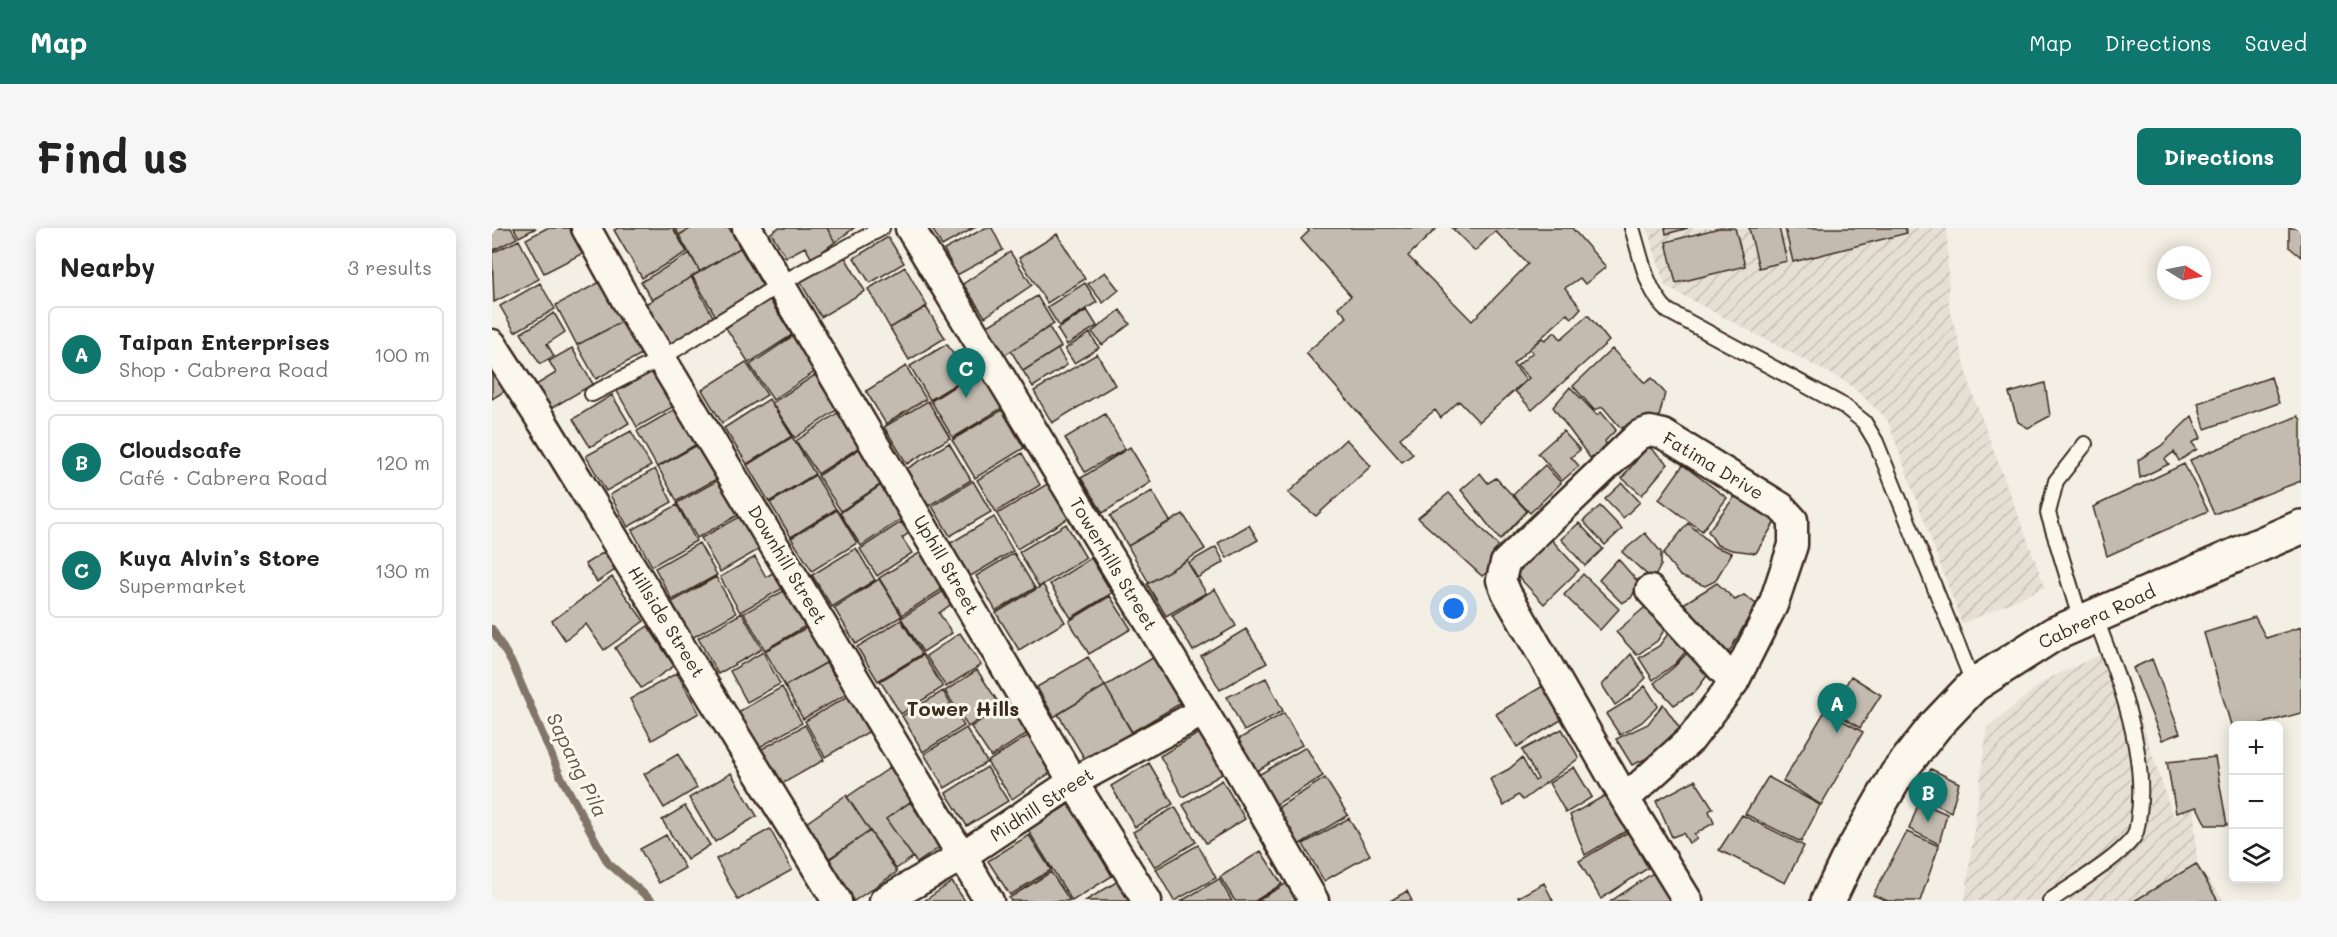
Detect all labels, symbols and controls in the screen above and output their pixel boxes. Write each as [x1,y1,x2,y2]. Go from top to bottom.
text: Map [30,24,87,60]
text: Map [2029,29,2072,56]
text: Directions [2105,29,2212,56]
text: Saved [2245,29,2307,56]
button: Directions [2137,128,2301,185]
text: Find us [36,129,188,184]
north arrow [2157,246,2211,300]
text: Nearby [60,250,155,284]
text: 3 results [347,254,432,280]
text: Taipan Enterprises [119,327,330,356]
text: A [75,341,88,367]
text: 100 m [374,341,430,367]
pin: C [946,348,986,398]
text: Shop · Cabrera Road [119,356,328,382]
street label: Fatima Drive [1659,426,1768,505]
text: Cloudscafe [119,435,241,464]
text: B [75,449,88,475]
text: 120 m [375,449,430,475]
text: Café · Cabrera Road [119,464,327,490]
street label: Towerhills Street [1065,492,1163,635]
street label: Downhill Street [743,501,833,628]
street label: Uphill Street [909,510,985,619]
text: Kuya Alvin’s Store [119,543,320,572]
text: C [74,557,89,583]
text: 130 m [375,557,430,583]
street label: Hillside Street [623,561,711,682]
text: Supermarket [119,572,246,598]
street label: Cabrera Road [2034,578,2159,654]
your location [1439,594,1468,623]
pin: A [1818,684,1856,733]
district label: Tower Hills [907,695,1019,721]
water label: Sapang Pila [541,708,614,821]
map controls [2229,721,2283,883]
button: + [2229,721,2283,775]
street label: Midhill Street [985,762,1098,847]
pin: B [1908,772,1948,822]
button: − [2229,775,2283,829]
button: layers [2229,829,2283,883]

